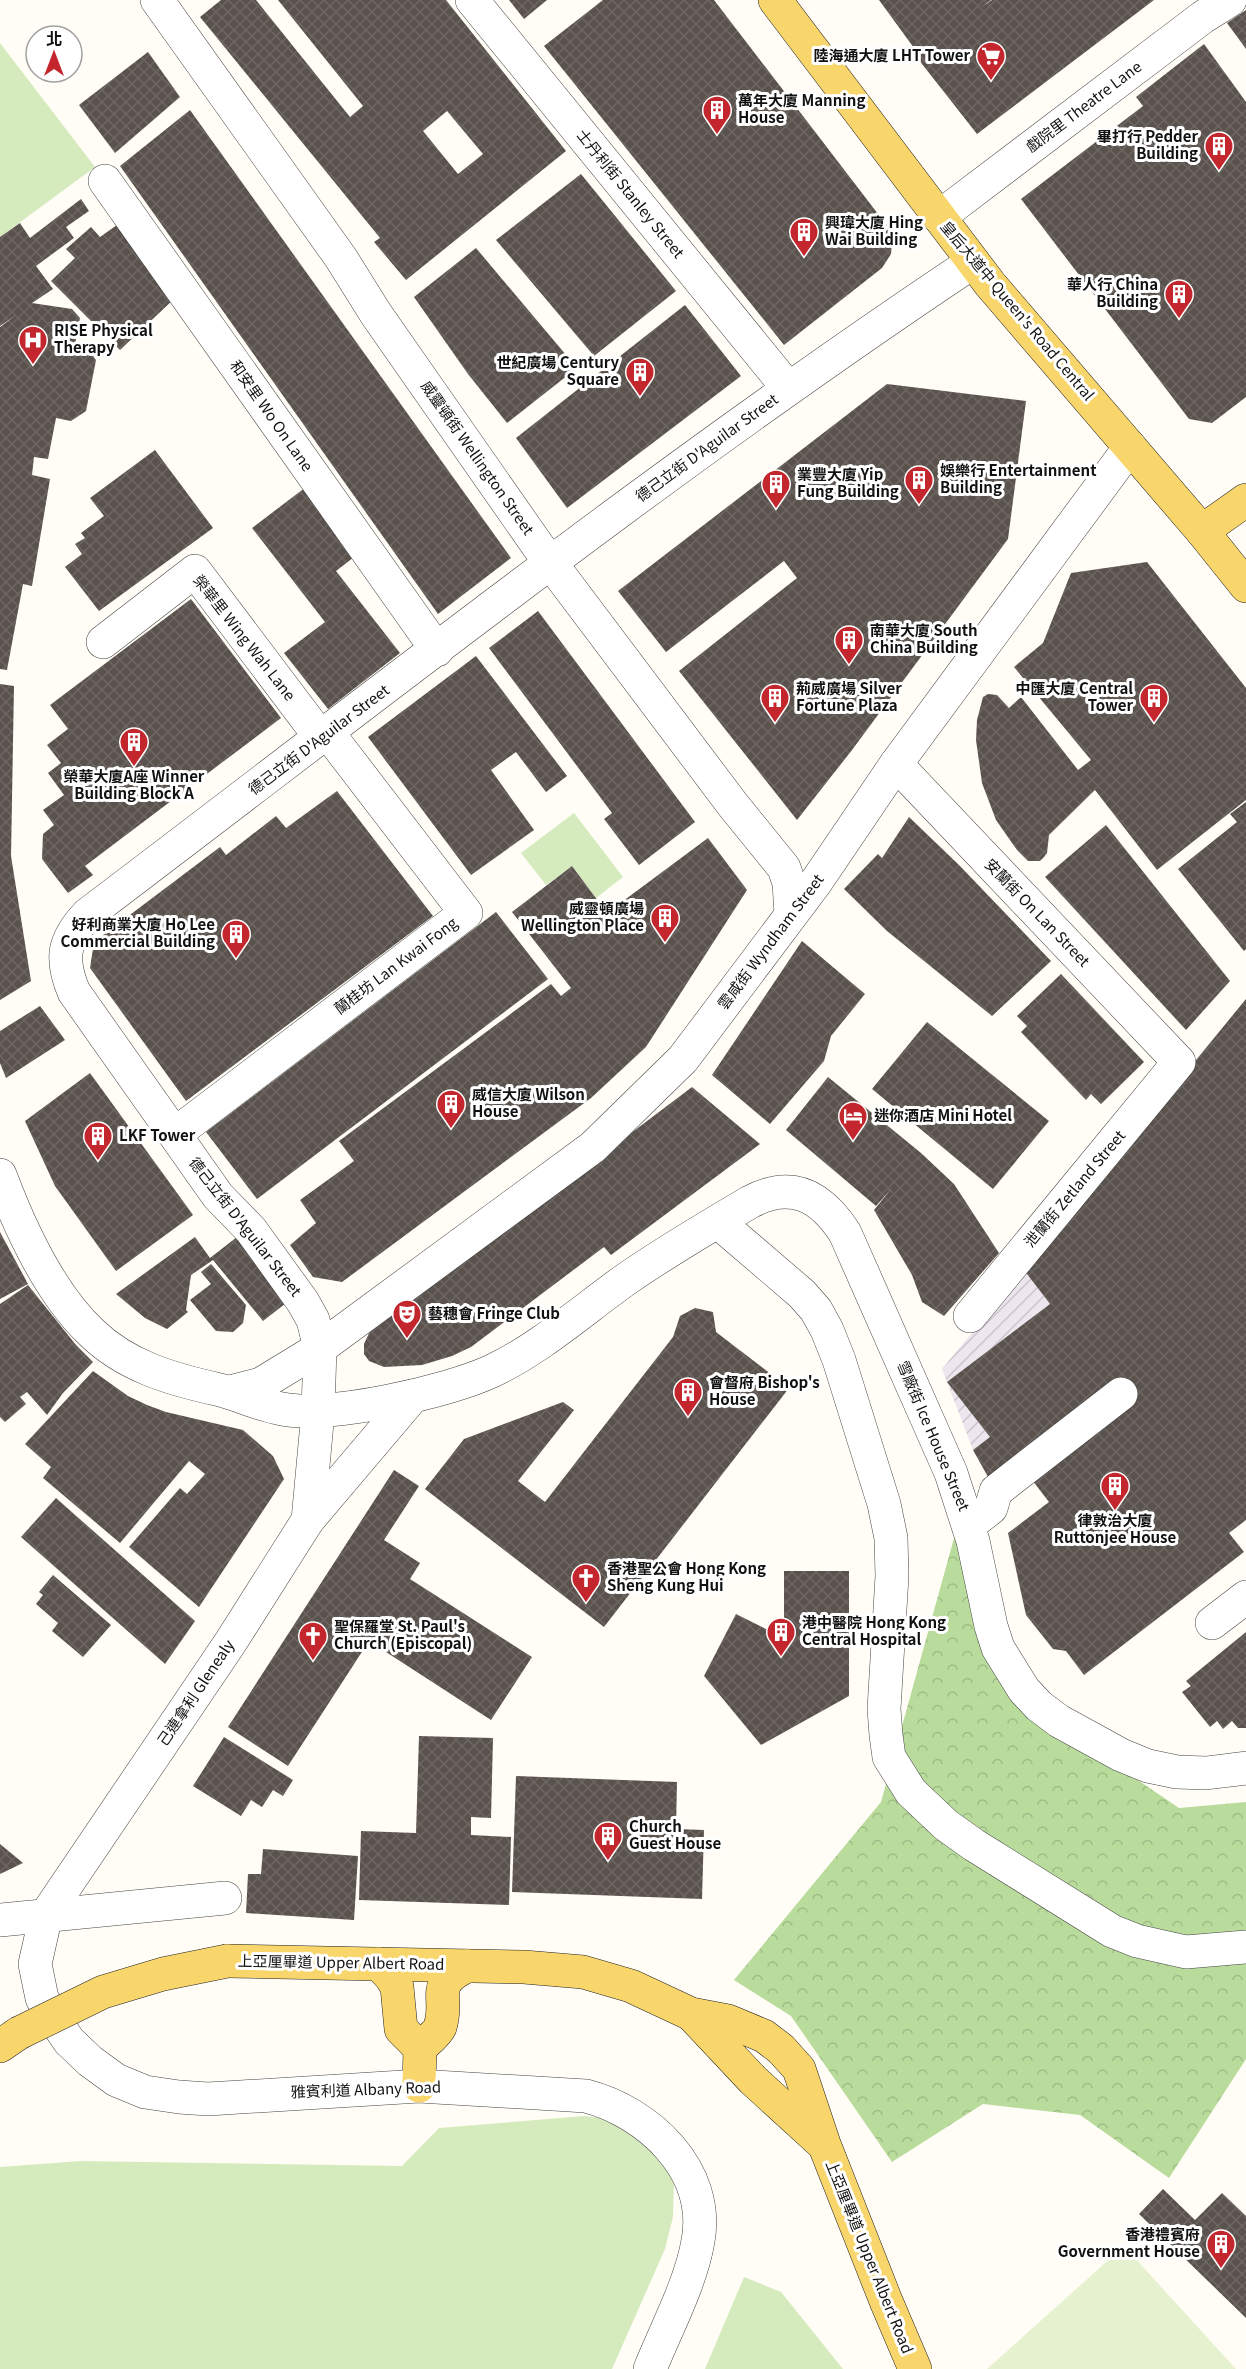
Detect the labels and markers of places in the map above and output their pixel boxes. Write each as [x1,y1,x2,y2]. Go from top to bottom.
supermarket icon: 陸海通大廈 LHT Tower [975,40,1007,82]
place label: 陸海通大廈 LHT Tower [814,44,970,65]
place label: 萬年大廈 Manning House [738,89,865,127]
building icon: 萬年大廈 Manning House [701,94,733,136]
place label: 畢打行 Pedder Building [1097,125,1198,163]
building icon: 畢打行 Pedder Building [1203,130,1235,172]
place label: 興瑋大廈 Hing Wai Building [825,211,923,249]
building icon: 興瑋大廈 Hing Wai Building [788,216,820,258]
place label: 華人行 China Building [1067,273,1158,311]
building icon: 華人行 China Building [1163,278,1195,320]
place label: RISE Physical Therapy [54,319,153,357]
hospital icon: RISE Physical Therapy [17,324,49,366]
place label: 世紀廣場 Century Square [496,351,619,389]
building icon: 世紀廣場 Century Square [624,356,656,398]
place label: 娛樂行 Entertainment Building [940,459,1097,497]
place label: 業豐大廈 Yip Fung Building [797,463,899,501]
building icon: 娛樂行 Entertainment Building [903,464,935,506]
building icon: 業豐大廈 Yip Fung Building [760,468,792,510]
place label: 南華大廈 South China Building [870,619,978,657]
building icon: 南華大廈 South China Building [833,624,865,666]
place label: 荊威廣場 Silver Fortune Plaza [796,677,902,715]
place label: 中匯大廈 Central Tower [1016,677,1133,715]
building icon: 荊威廣場 Silver Fortune Plaza [759,682,791,724]
building icon: 中匯大廈 Central Tower [1138,682,1170,724]
building icon: 榮華大廈A座 Winner Building Block A [118,726,150,768]
place label: 榮華大廈A座 Winner Building Block A [64,765,205,803]
place label: 威靈頓廣場 Wellington Place [521,897,644,935]
building icon: 威靈頓廣場 Wellington Place [649,902,681,944]
place label: 好利商業大廈 Ho Lee Commercial Building [61,913,215,951]
building icon: 好利商業大廈 Ho Lee Commercial Building [220,918,252,960]
place label: 威信大廈 Wilson House [472,1083,585,1121]
building icon: 威信大廈 Wilson House [435,1088,467,1130]
hotel icon: 迷你酒店 Mini Hotel [837,1100,869,1142]
place label: 迷你酒店 Mini Hotel [874,1104,1012,1125]
building icon: LKF Tower [82,1120,114,1162]
place label: LKF Tower [119,1124,196,1145]
theatre icon: 藝穗會 Fringe Club [391,1298,423,1340]
place label: 藝穗會 Fringe Club [428,1302,560,1323]
place label: 會督府 Bishop's House [709,1371,820,1409]
building icon: 會督府 Bishop's House [672,1376,704,1418]
building icon: 律敦治大廈 Ruttonjee House [1099,1470,1131,1512]
place label: 律敦治大廈 Ruttonjee House [1054,1509,1177,1547]
place label: 香港聖公會 Hong Kong Sheng Kung Hui [607,1557,766,1595]
church icon: 香港聖公會 Hong Kong Sheng Kung Hui [570,1562,602,1604]
place label: 港中醫院 Hong Kong Central Hospital [802,1611,946,1649]
place label: 聖保羅堂 St. Paul's Church (Episcopal) [334,1615,472,1653]
building icon: 港中醫院 Hong Kong Central Hospital [765,1616,797,1658]
church icon: 聖保羅堂 St. Paul's Church (Episcopal) [297,1620,329,1662]
place label: Church Guest House [629,1815,721,1853]
building icon: Church Guest House [592,1820,624,1862]
place label: 香港禮賓府 Government House [1058,2223,1200,2261]
building icon: 香港禮賓府 Government House [1205,2228,1237,2270]

